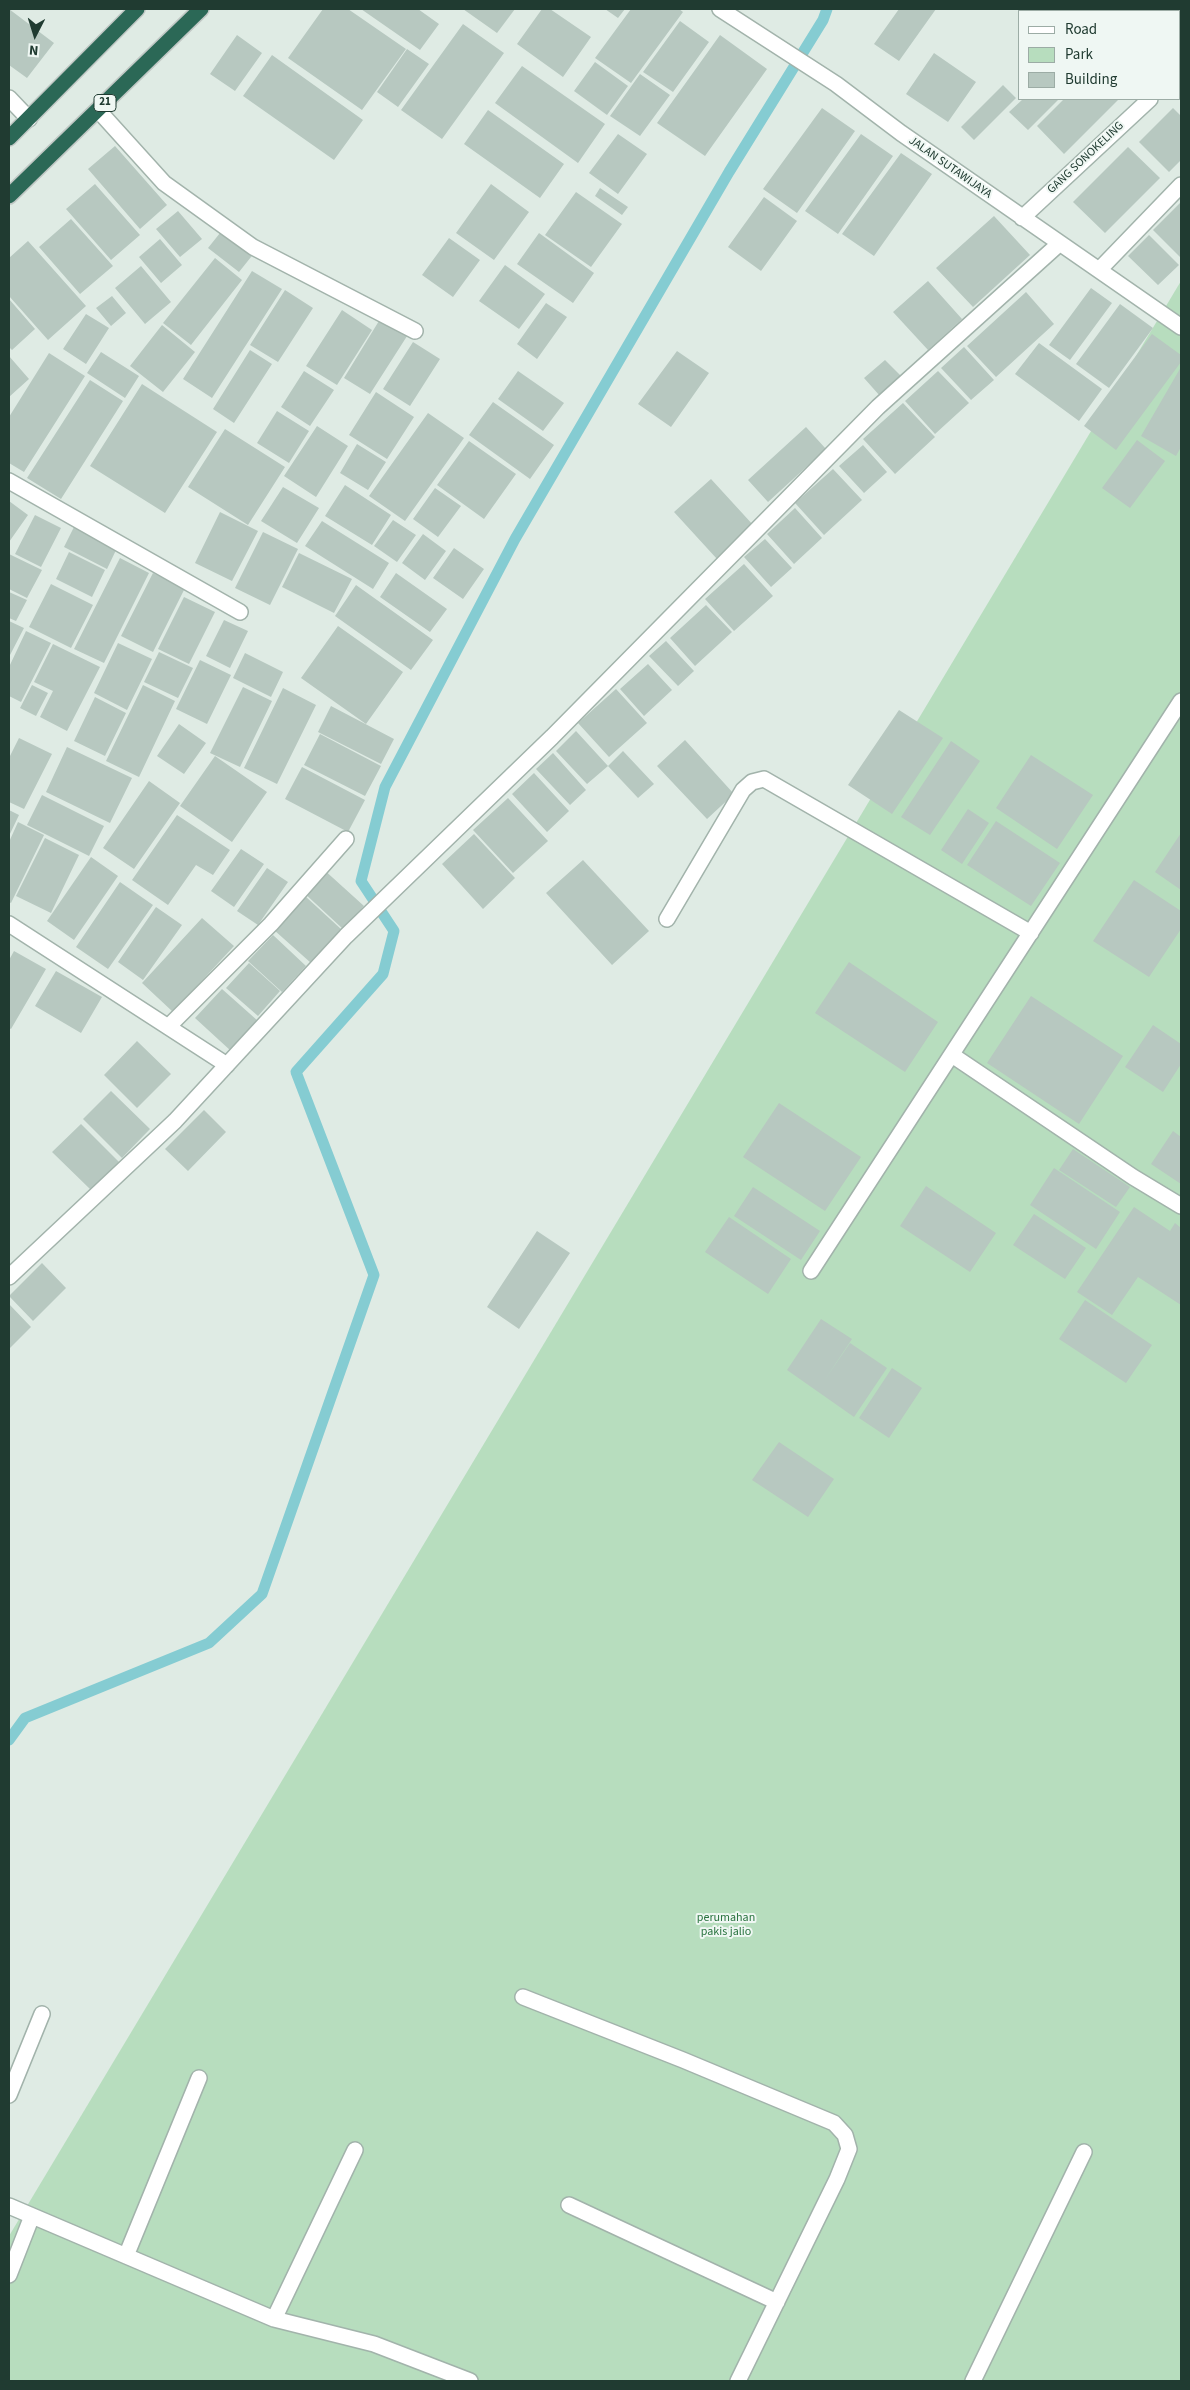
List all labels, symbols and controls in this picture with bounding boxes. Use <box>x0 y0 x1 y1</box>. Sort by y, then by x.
north arrow <box>10 10 60 60</box>
legend <box>1018 10 1180 100</box>
text: Road <box>1065 19 1097 40</box>
text: N <box>28 40 39 60</box>
text: Park <box>1065 44 1093 65</box>
text: Building <box>1065 69 1117 90</box>
road number: 21 <box>94 95 116 112</box>
street label: GANG SONOKELING <box>1045 119 1127 197</box>
street label: JALAN SUTAWIJAYA <box>906 134 994 202</box>
park label: perumahan pakis jalio <box>697 1911 755 1939</box>

